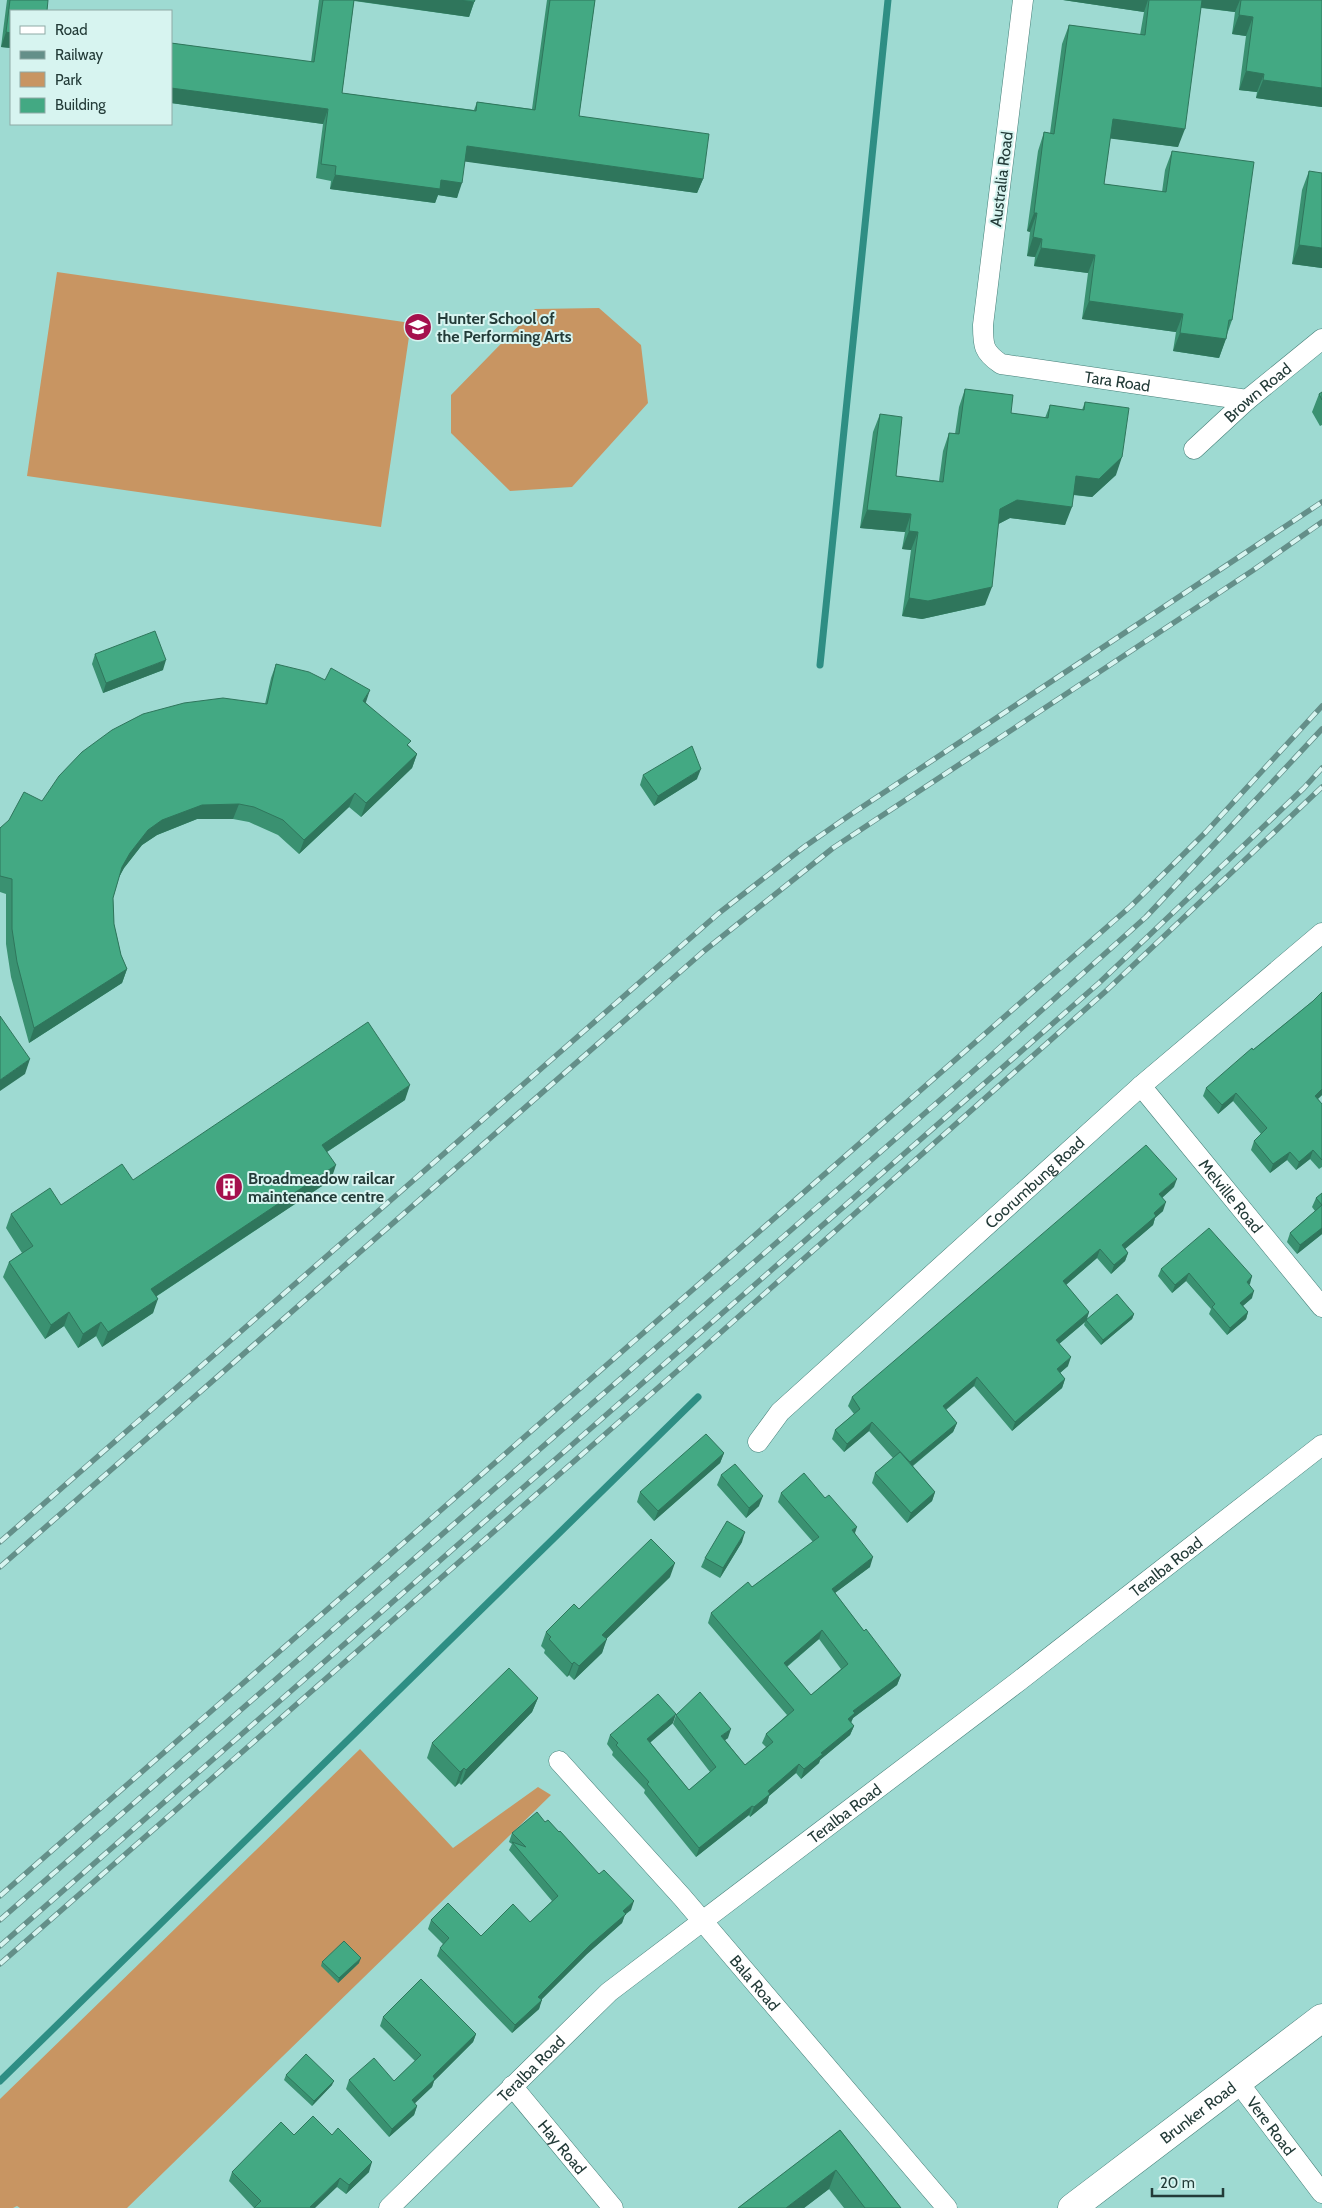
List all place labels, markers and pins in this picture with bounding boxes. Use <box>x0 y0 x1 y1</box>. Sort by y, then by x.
place label: Hunter School of the Performing Arts <box>437 309 572 346</box>
school or university icon: Hunter School of the Performing Arts <box>403 312 433 342</box>
place label: Broadmeadow railcar maintenance centre <box>248 1169 395 1206</box>
building icon: Broadmeadow railcar maintenance centre <box>214 1172 244 1202</box>

